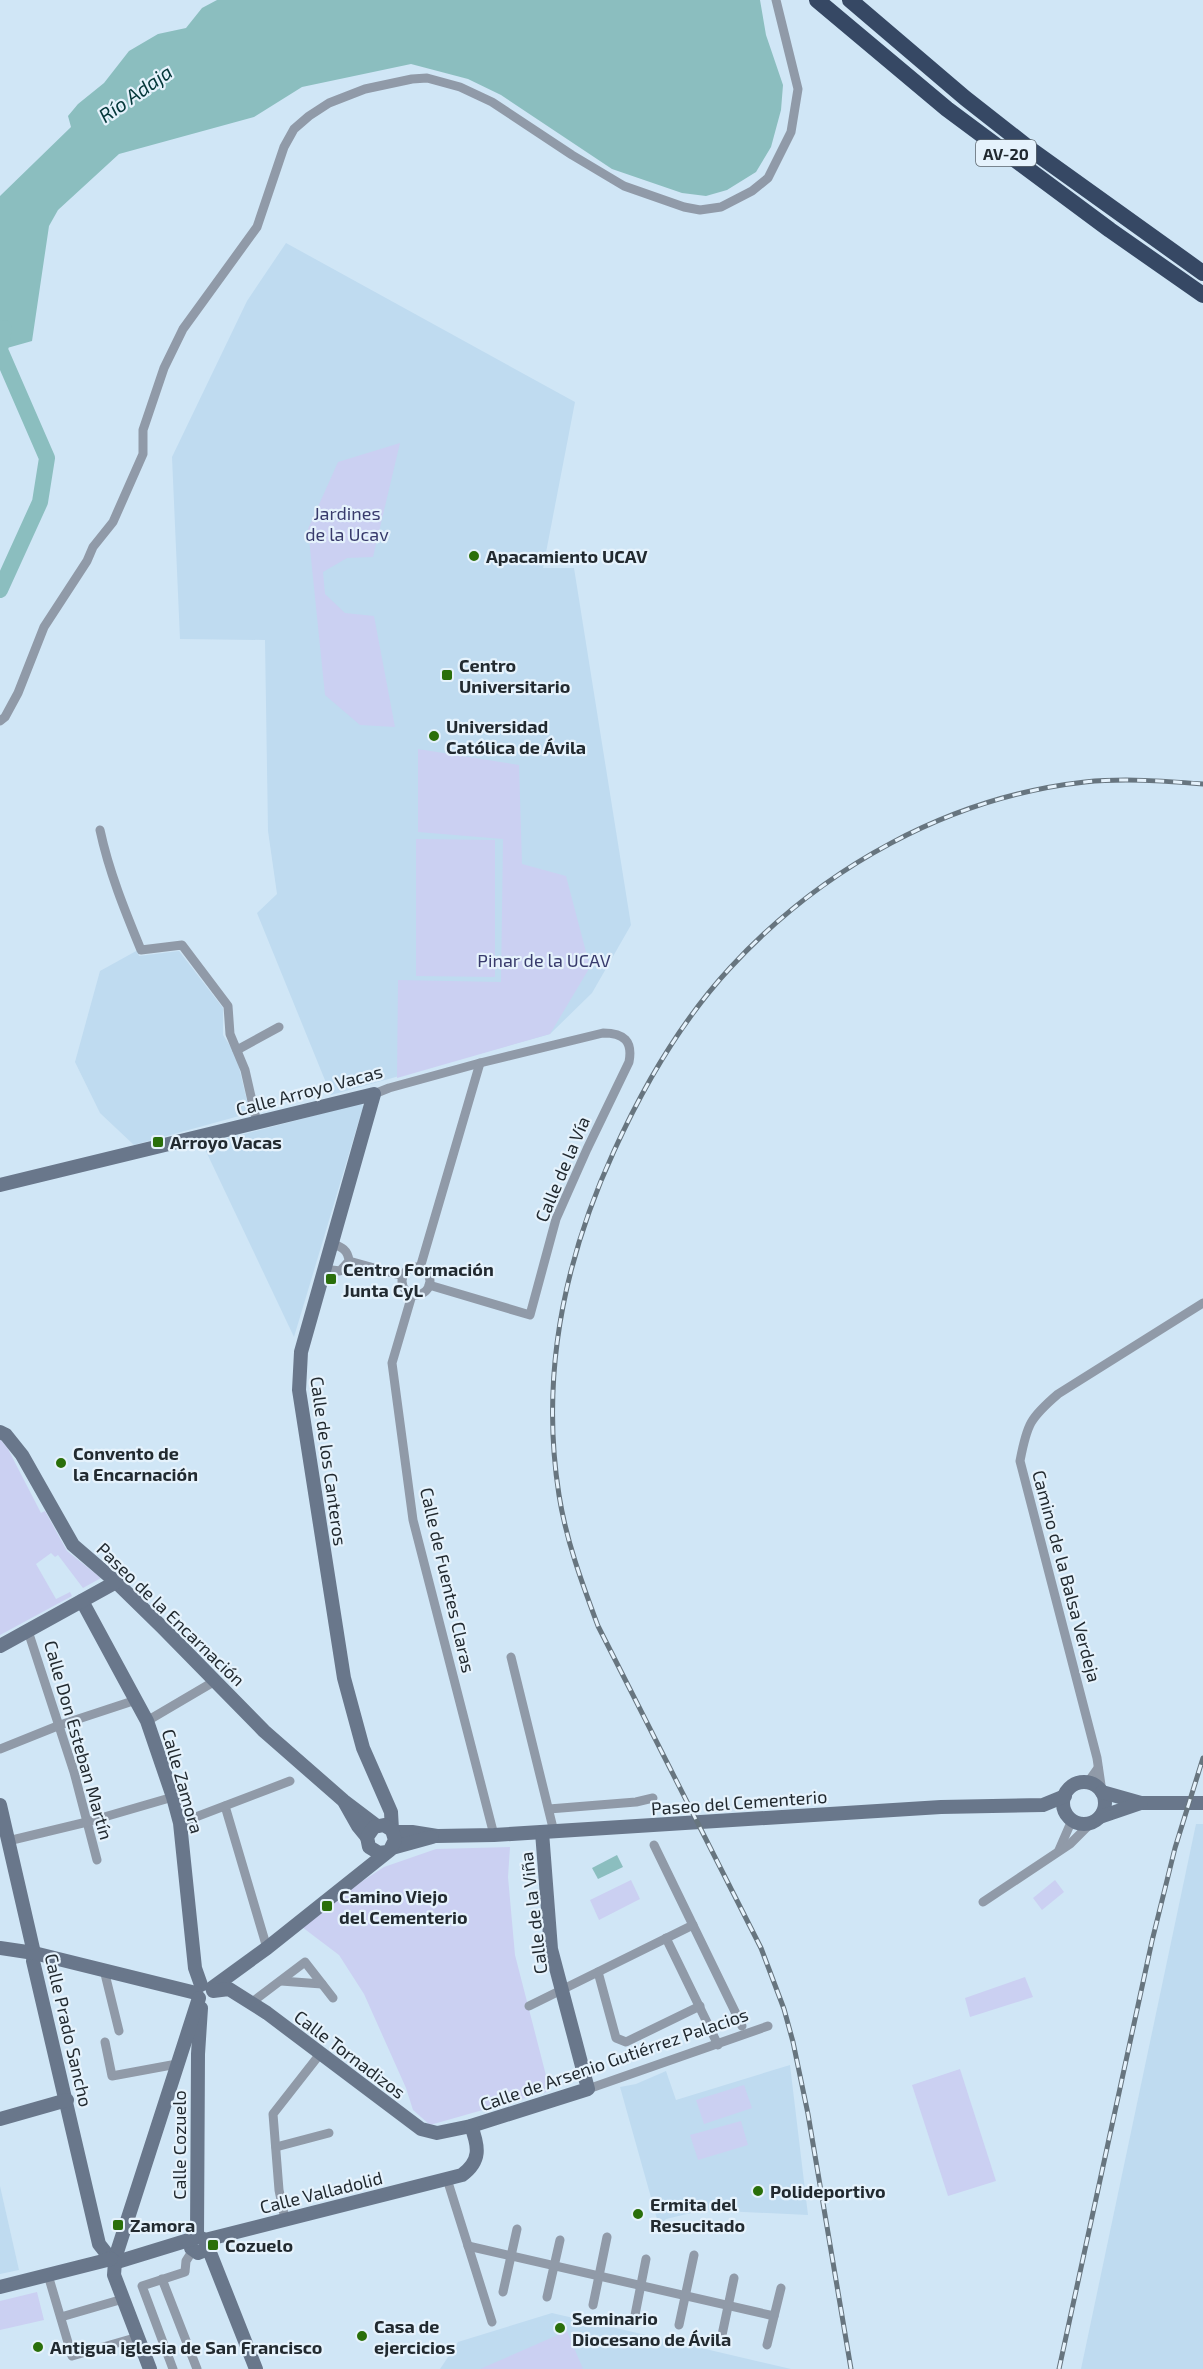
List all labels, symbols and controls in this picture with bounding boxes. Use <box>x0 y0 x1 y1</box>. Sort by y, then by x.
water label: Río Adaja <box>94 59 176 127</box>
road number: AV-20 <box>976 140 1036 166</box>
park label: Jardines de la Ucav <box>305 502 389 545</box>
place label: Apacamiento UCAV <box>486 545 648 567</box>
marker: Apacamiento UCAV <box>467 549 481 563</box>
place label: Centro Universitario <box>459 654 570 697</box>
marker: Centro Universitario <box>440 668 454 682</box>
place label: Universidad Católica de Ávila <box>446 715 586 758</box>
marker: Universidad Católica de Ávila <box>427 729 441 743</box>
park label: Pinar de la UCAV <box>477 949 611 971</box>
street label: Calle Arroyo Vacas <box>233 1060 385 1120</box>
street label: Calle de la Vía <box>530 1113 594 1225</box>
place label: Arroyo Vacas <box>170 1131 282 1153</box>
marker: Arroyo Vacas <box>151 1135 165 1149</box>
place label: Centro Formación Junta CyL <box>343 1258 494 1301</box>
marker: Centro Formación Junta CyL <box>324 1272 338 1286</box>
street label: Calle de los Canteros <box>306 1375 352 1547</box>
place label: Convento de la Encarnación <box>73 1442 198 1485</box>
marker: Convento de la Encarnación <box>54 1456 68 1470</box>
street label: Camino de la Balsa Verdeja <box>1028 1468 1106 1684</box>
street label: Calle de Fuentes Claras <box>416 1485 480 1675</box>
street label: Paseo de la Encarnación <box>92 1538 250 1690</box>
street label: Calle Don Esteban Martín <box>40 1638 118 1842</box>
street label: Calle Zamora <box>158 1726 208 1836</box>
street label: Paseo del Cementerio <box>650 1785 828 1819</box>
street label: Calle de la Viña <box>515 1851 551 1975</box>
place label: Camino Viejo del Cementerio <box>339 1885 468 1928</box>
marker: Camino Viejo del Cementerio <box>320 1899 334 1913</box>
street label: Calle Prado Sancho <box>41 1951 97 2109</box>
street label: Calle de Arsenio Gutiérrez Palacios <box>477 2003 751 2115</box>
street label: Calle Tornadizos <box>290 2005 410 2103</box>
street label: Calle Cozuelo <box>168 2090 190 2200</box>
street label: Calle Valladolid <box>257 2166 385 2218</box>
place label: Polideportivo <box>770 2180 886 2202</box>
marker: Polideportivo <box>751 2184 765 2198</box>
place label: Ermita del Resucitado <box>650 2193 745 2236</box>
marker: Ermita del Resucitado <box>631 2207 645 2221</box>
place label: Zamora <box>130 2214 195 2236</box>
marker: Zamora <box>111 2218 125 2232</box>
place label: Cozuelo <box>225 2234 293 2256</box>
marker: Cozuelo <box>206 2238 220 2252</box>
place label: Seminario Diocesano de Ávila <box>572 2307 731 2350</box>
place label: Casa de ejercicios <box>374 2315 455 2358</box>
marker: Seminario Diocesano de Ávila <box>553 2321 567 2335</box>
marker: Casa de ejercicios <box>355 2329 369 2343</box>
place label: Antigua iglesia de San Francisco <box>50 2336 323 2358</box>
marker: Antigua iglesia de San Francisco <box>31 2340 45 2354</box>

